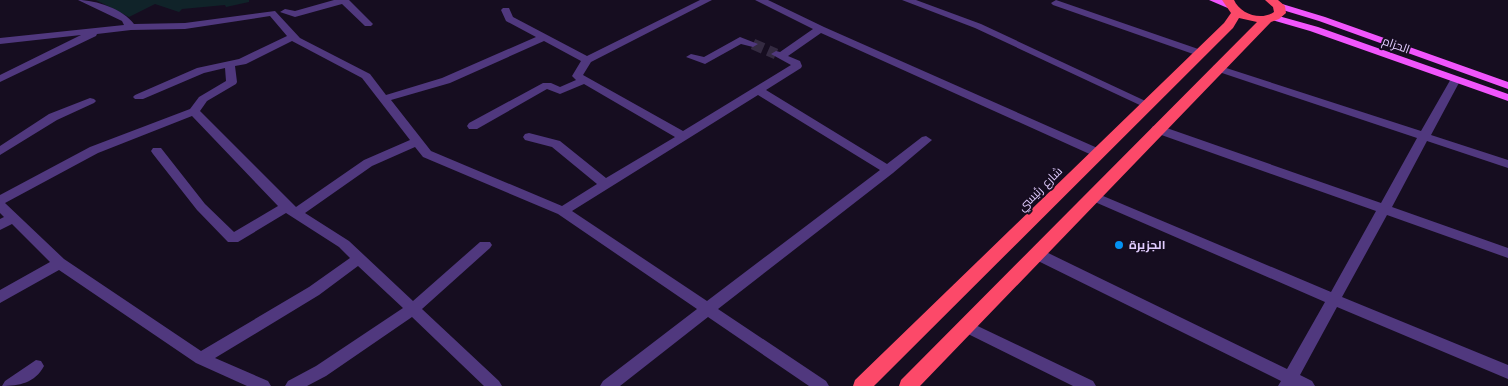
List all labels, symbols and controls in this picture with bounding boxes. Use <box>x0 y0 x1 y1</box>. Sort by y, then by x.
street label: الحزام <box>1380 34 1412 57</box>
street label: شارع رئيسي <box>1015 164 1067 216</box>
place label: الجزيرة <box>1129 238 1165 253</box>
marker: الجزيرة <box>1113 239 1125 251</box>

